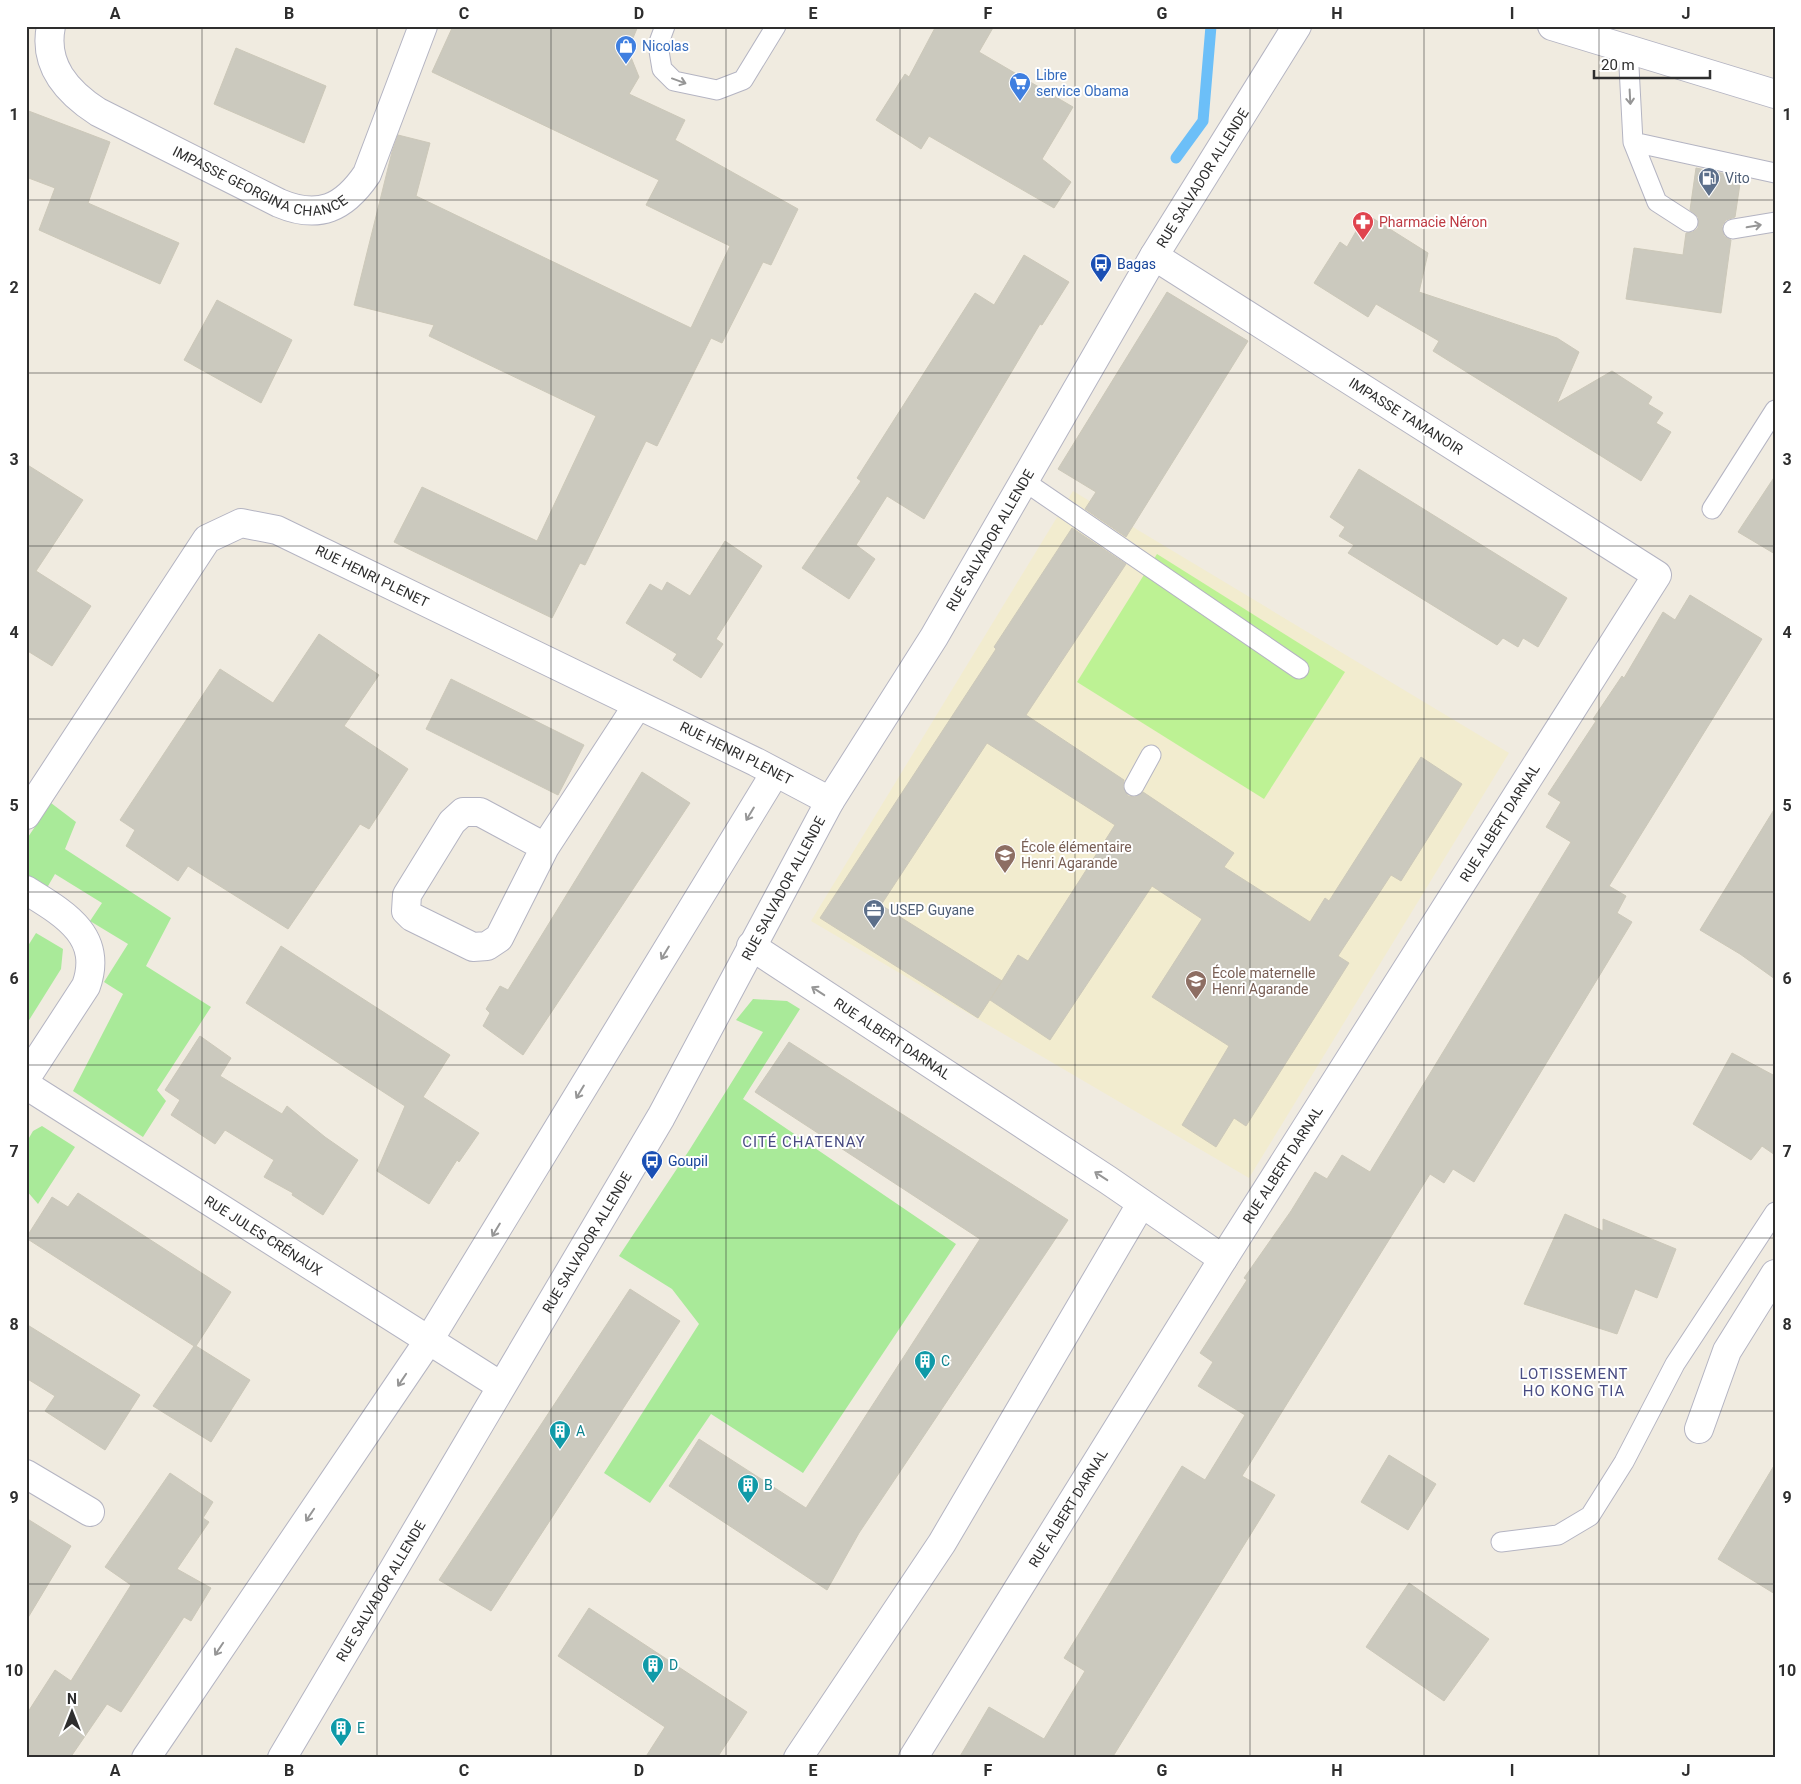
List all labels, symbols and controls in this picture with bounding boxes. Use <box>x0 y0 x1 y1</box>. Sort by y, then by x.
text: A <box>110 4 121 23</box>
text: B <box>284 4 294 23</box>
text: C <box>459 4 469 23</box>
text: D <box>634 4 644 23</box>
text: E <box>809 4 818 23</box>
text: F <box>984 4 993 23</box>
text: G <box>1157 4 1168 23</box>
text: H <box>1331 4 1343 23</box>
text: I <box>1510 4 1514 23</box>
text: J <box>1682 4 1690 23</box>
shop icon: Nicolas <box>614 34 638 65</box>
place label: Nicolas <box>642 38 689 54</box>
scale bar <box>1594 48 1710 80</box>
text: 20 m <box>1601 56 1635 74</box>
place label: Libre service Obama <box>1036 67 1129 99</box>
supermarket icon: Libre service Obama <box>1008 71 1032 102</box>
one-way arrow <box>671 77 686 86</box>
one-way arrow <box>1626 89 1635 105</box>
text: 1 <box>9 105 19 124</box>
street label: RUE SALVADOR ALLENDE <box>1153 105 1252 251</box>
text: 1 <box>1782 105 1792 124</box>
street label: IMPASSE GEORGINA CHANCE <box>170 143 350 219</box>
fuel station icon: Vito <box>1697 166 1721 197</box>
place label: Vito <box>1725 170 1750 186</box>
pharmacy icon: Pharmacie Néron <box>1351 210 1375 241</box>
place label: Pharmacie Néron <box>1379 214 1487 230</box>
one-way arrow <box>1746 220 1762 230</box>
bus stop icon: Bagas <box>1089 252 1113 283</box>
place label: Bagas <box>1117 256 1156 272</box>
text: 2 <box>9 278 19 297</box>
text: 2 <box>1782 278 1792 297</box>
street label: IMPASSE TAMANOIR <box>1346 374 1466 458</box>
text: 3 <box>9 450 19 469</box>
text: 3 <box>1782 450 1792 469</box>
street label: RUE SALVADOR ALLENDE <box>943 467 1037 614</box>
street label: RUE HENRI PLENET <box>313 542 432 611</box>
text: 4 <box>9 623 19 642</box>
text: 4 <box>1782 623 1792 642</box>
street label: RUE HENRI PLENET <box>677 718 796 788</box>
street label: RUE ALBERT DARNAL <box>1457 761 1543 884</box>
text: 5 <box>9 796 19 815</box>
text: 5 <box>1782 796 1792 815</box>
one-way arrow <box>744 807 754 821</box>
street label: RUE SALVADOR ALLENDE <box>738 814 828 963</box>
place label: École élémentaire Henri Agarande <box>1021 838 1132 871</box>
school or university icon: École élémentaire Henri Agarande <box>993 843 1017 874</box>
office icon: USEP Guyane <box>862 898 886 929</box>
place label: USEP Guyane <box>890 902 974 918</box>
one-way arrow <box>660 945 670 959</box>
place label: École maternelle Henri Agarande <box>1212 964 1315 997</box>
text: 6 <box>9 969 19 988</box>
school or university icon: École maternelle Henri Agarande <box>1184 969 1208 1000</box>
text: 6 <box>1782 969 1792 988</box>
one-way arrow <box>811 986 825 996</box>
street label: RUE ALBERT DARNAL <box>831 995 954 1083</box>
one-way arrow <box>575 1084 585 1098</box>
street label: RUE ALBERT DARNAL <box>1240 1103 1326 1226</box>
district label: CITÉ CHATENAY <box>742 1133 866 1151</box>
text: 7 <box>9 1142 19 1161</box>
text: 7 <box>1782 1142 1792 1161</box>
bus stop icon: Goupil <box>640 1149 664 1180</box>
place label: Goupil <box>668 1153 708 1169</box>
street label: RUE SALVADOR ALLENDE <box>539 1169 635 1316</box>
one-way arrow <box>1094 1171 1108 1181</box>
street label: RUE JULES CRÉNAUX <box>202 1192 325 1279</box>
one-way arrow <box>490 1223 500 1237</box>
text: 8 <box>9 1315 19 1334</box>
text: 8 <box>1782 1315 1792 1334</box>
building icon: C <box>913 1349 937 1380</box>
place label: C <box>941 1353 950 1369</box>
district label: LOTISSEMENT HO KONG TIA <box>1519 1365 1629 1400</box>
one-way arrow <box>396 1373 407 1387</box>
building icon: A <box>548 1419 572 1450</box>
place label: A <box>576 1423 585 1439</box>
street label: RUE ALBERT DARNAL <box>1025 1446 1111 1570</box>
building icon: B <box>736 1473 760 1504</box>
place label: B <box>764 1477 773 1493</box>
text: 9 <box>9 1488 19 1507</box>
text: 9 <box>1782 1488 1792 1507</box>
one-way arrow <box>305 1507 315 1521</box>
street label: RUE SALVADOR ALLENDE <box>333 1518 429 1664</box>
one-way arrow <box>214 1642 224 1656</box>
building icon: D <box>641 1653 665 1684</box>
place label: D <box>669 1657 678 1673</box>
text: 10 <box>5 1661 23 1680</box>
text: 10 <box>1778 1661 1796 1680</box>
north arrow <box>48 1686 98 1736</box>
text: N <box>67 1691 77 1707</box>
building icon: E <box>329 1716 353 1747</box>
place label: E <box>357 1720 365 1736</box>
text: A <box>110 1761 121 1780</box>
text: B <box>284 1761 294 1780</box>
text: C <box>459 1761 469 1780</box>
text: D <box>634 1761 644 1780</box>
text: E <box>809 1761 818 1780</box>
text: F <box>984 1761 993 1780</box>
text: G <box>1157 1761 1168 1780</box>
text: H <box>1331 1761 1343 1780</box>
text: I <box>1510 1761 1514 1780</box>
text: J <box>1682 1761 1690 1780</box>

